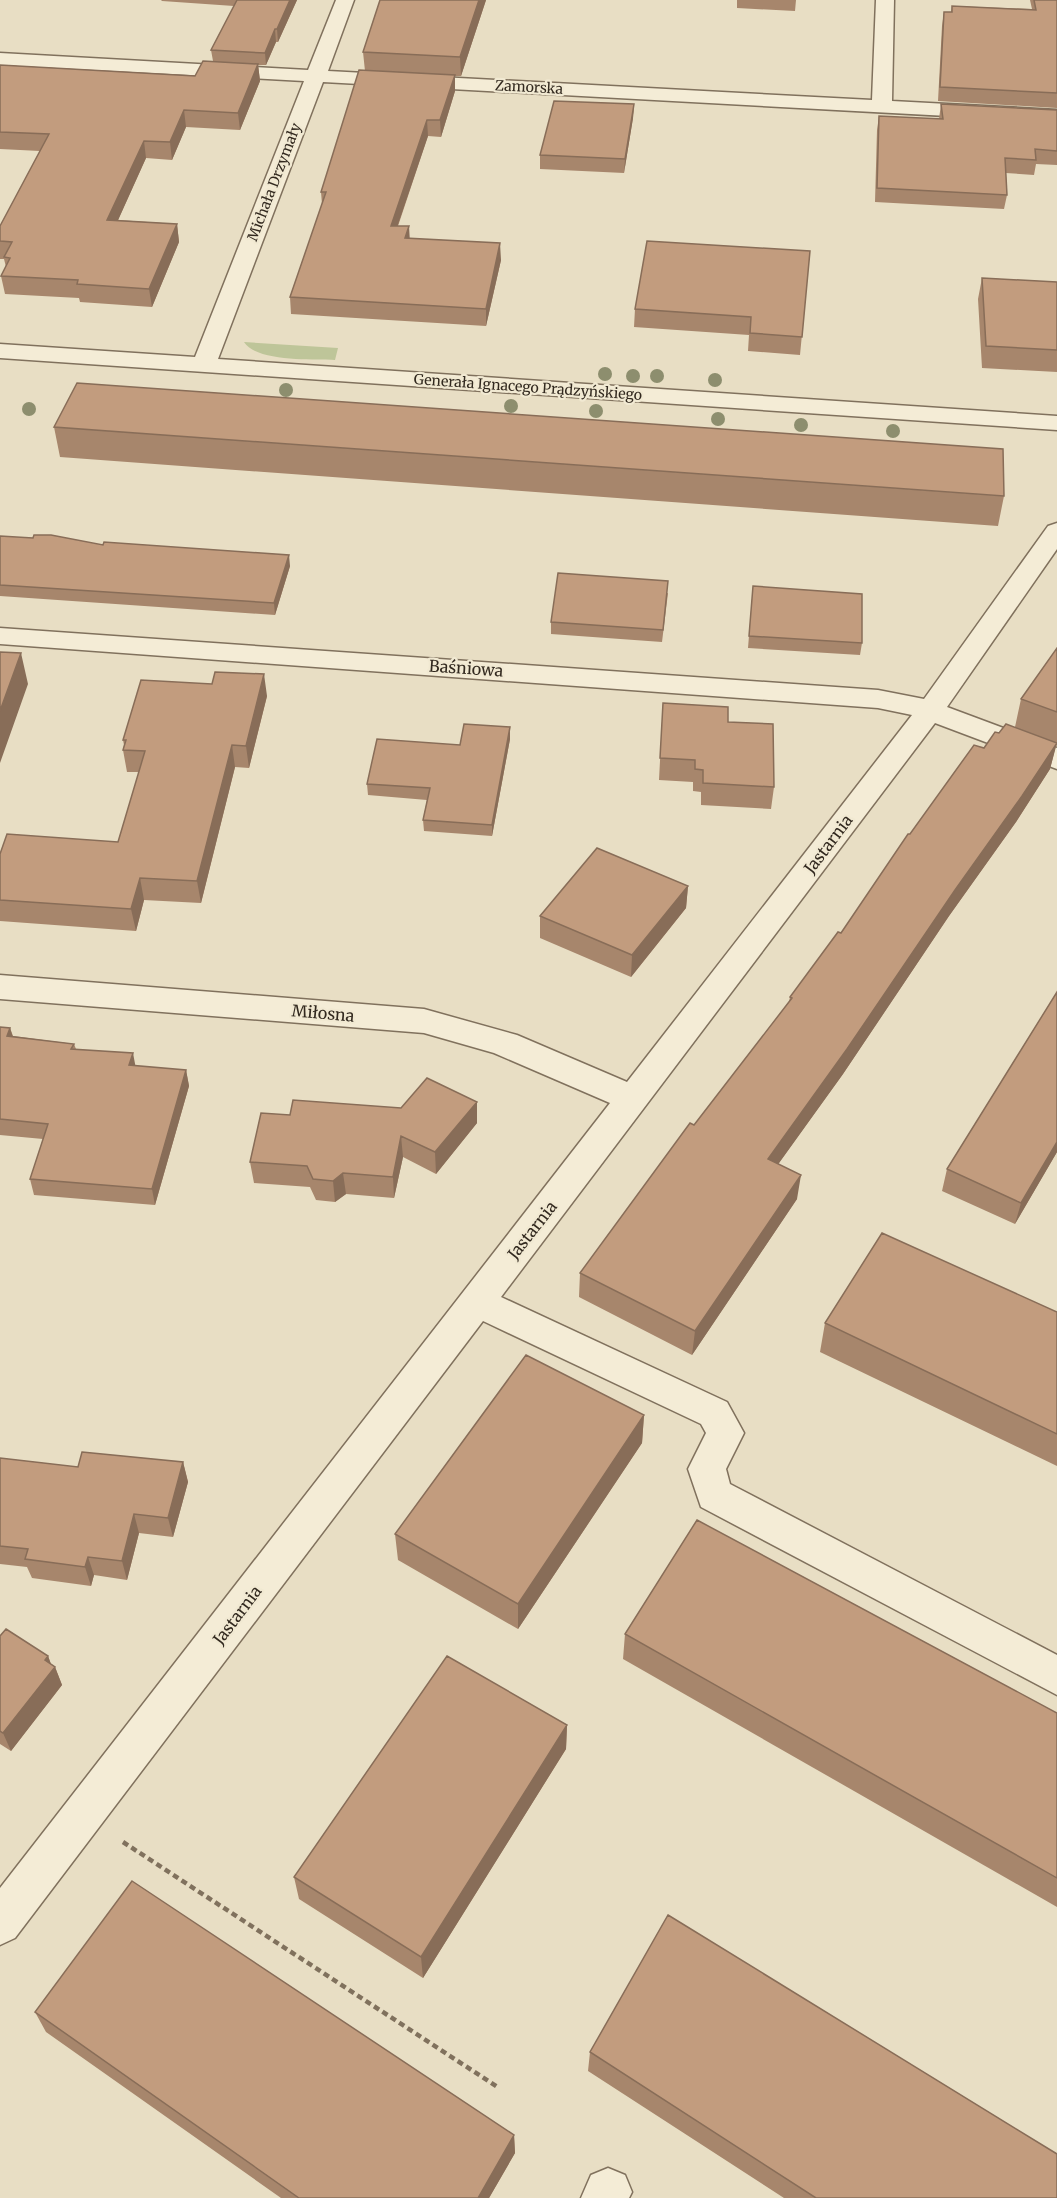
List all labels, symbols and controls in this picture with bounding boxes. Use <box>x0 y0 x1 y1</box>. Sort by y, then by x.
street label: Zamorska <box>495 76 564 98</box>
street label: Michała Drzymały <box>243 120 305 244</box>
street label: Generała Ignacego Prądzyńskiego <box>413 370 643 404</box>
street label: Baśniowa <box>428 655 504 681</box>
street label: Jastarnia <box>799 810 857 878</box>
street label: Miłosna <box>291 1000 356 1026</box>
street label: Jastarnia <box>502 1197 561 1264</box>
street label: Jastarnia <box>208 1581 266 1649</box>

